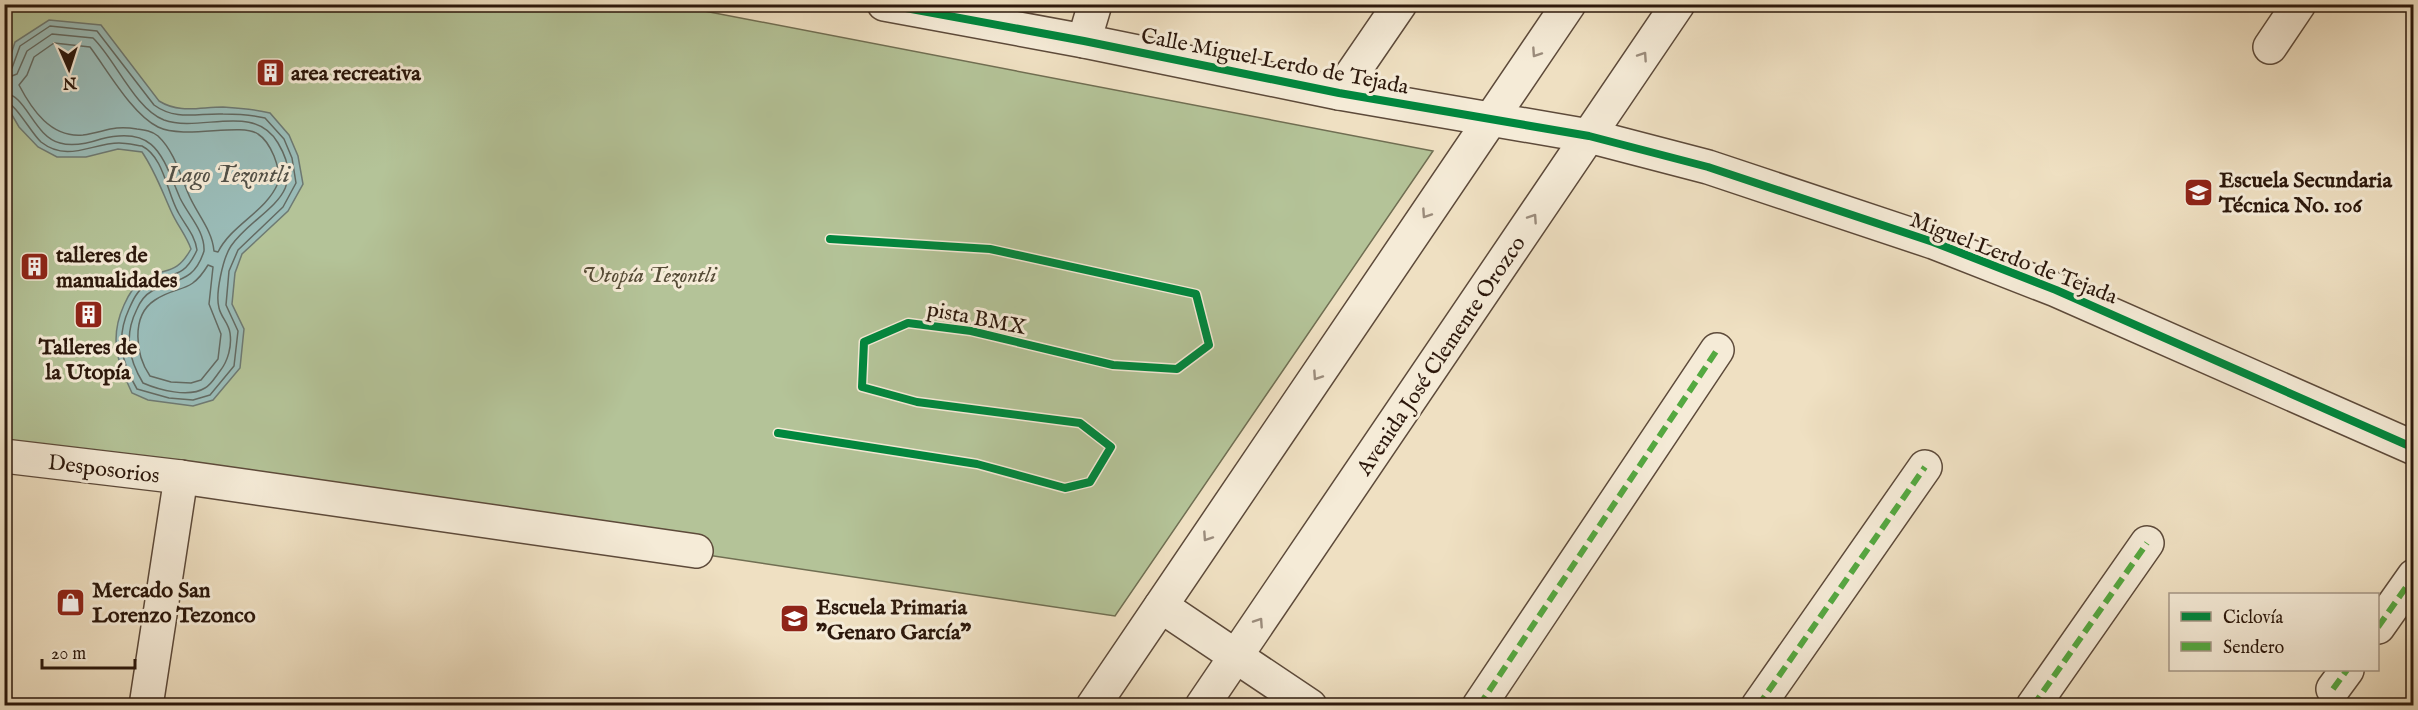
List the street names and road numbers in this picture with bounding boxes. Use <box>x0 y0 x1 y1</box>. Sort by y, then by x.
street label: Calle Miguel Lerdo de Tejada <box>1138 22 1411 102</box>
street label: Miguel Lerdo de Tejada <box>1906 206 2121 312</box>
street label: Avenida José Clemente Orozco <box>1350 231 1532 482</box>
street label: pista BMX <box>925 296 1029 342</box>
street label: Desposorios <box>46 449 161 491</box>

